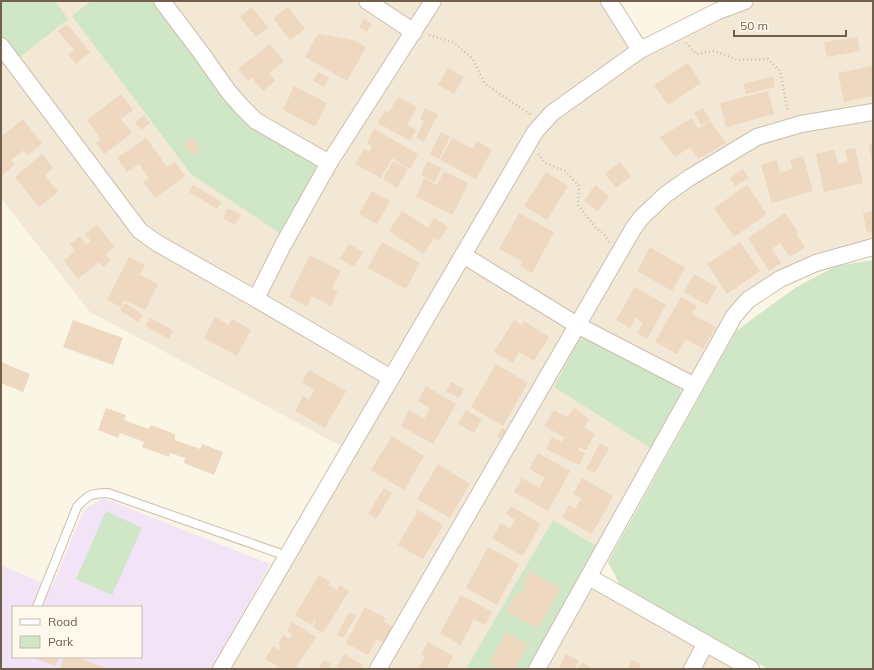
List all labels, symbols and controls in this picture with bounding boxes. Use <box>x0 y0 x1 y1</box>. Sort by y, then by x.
scale bar <box>734 12 846 38</box>
text: 50 m <box>740 18 768 33</box>
legend <box>12 606 142 658</box>
text: Road <box>48 614 77 629</box>
text: Park <box>48 634 74 649</box>

